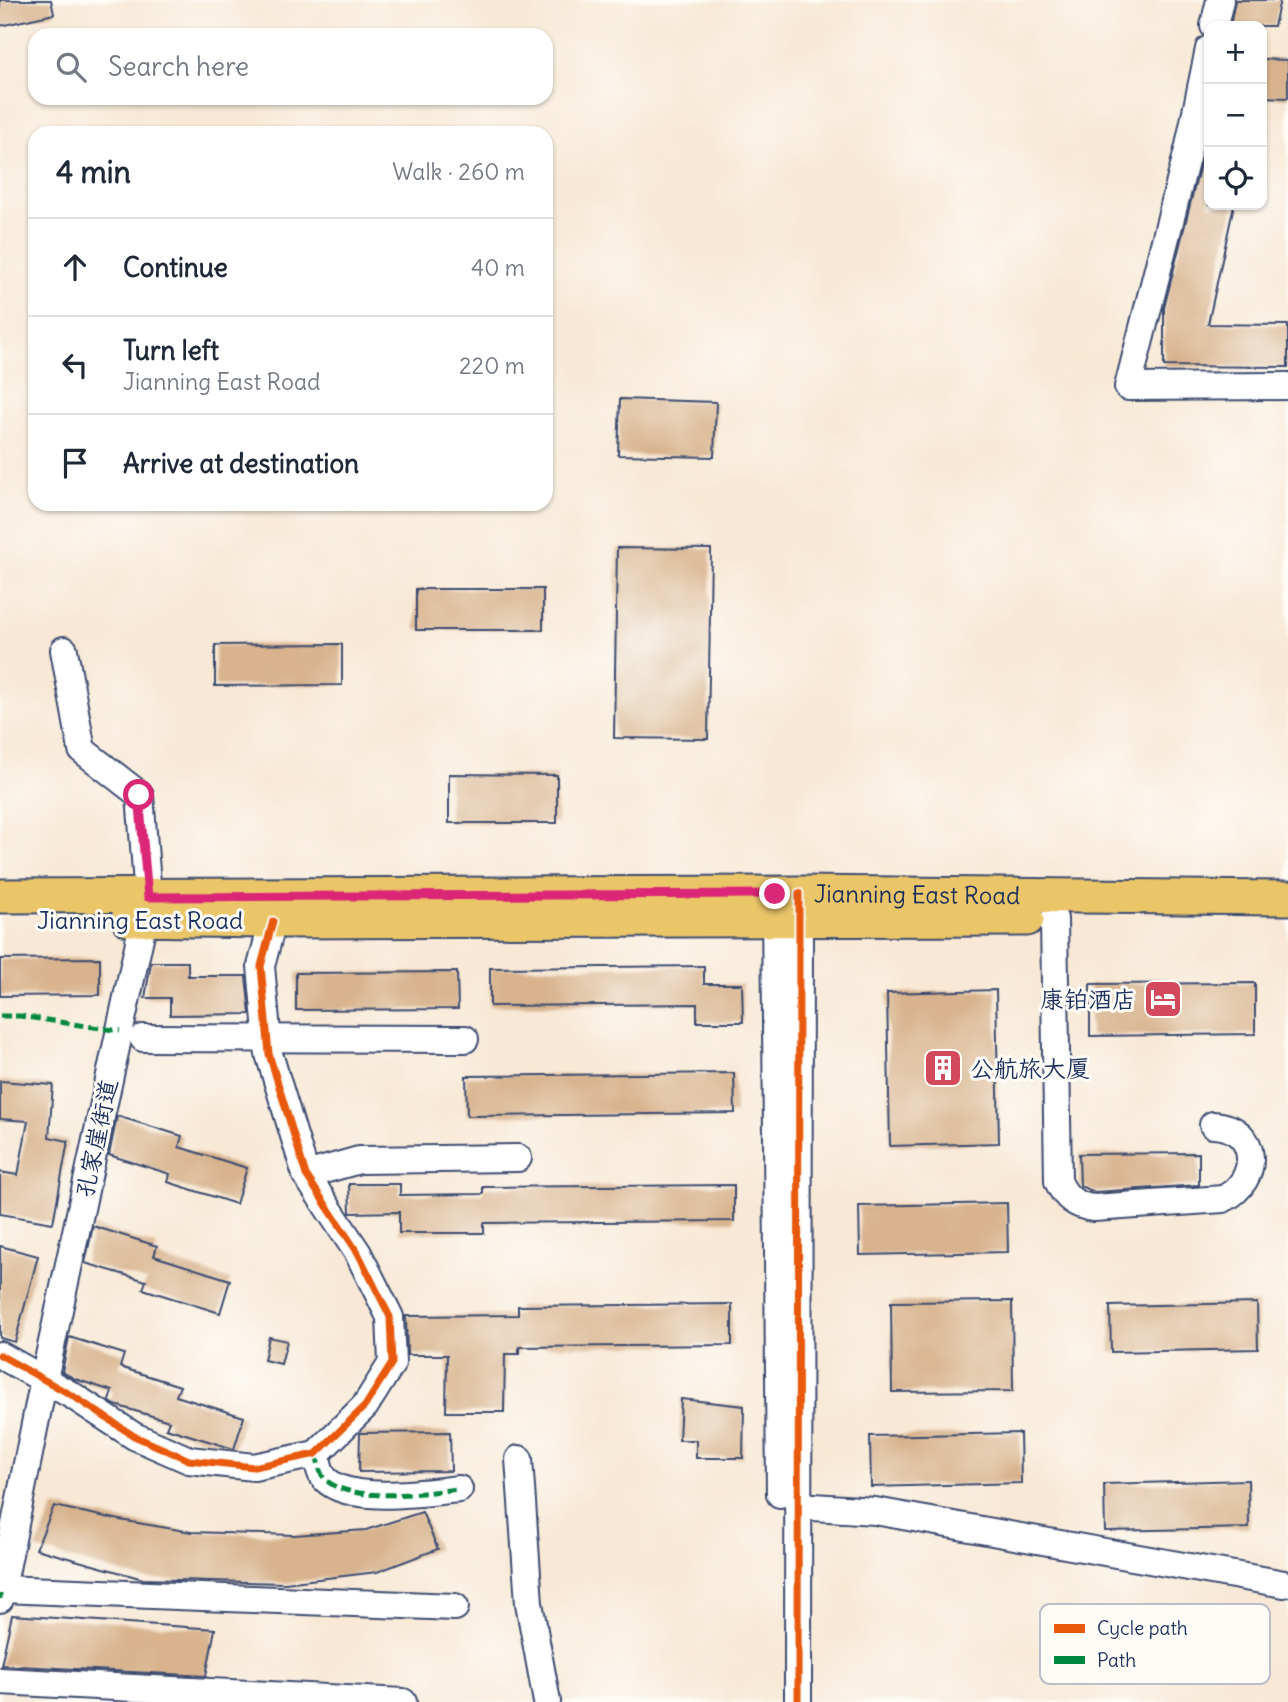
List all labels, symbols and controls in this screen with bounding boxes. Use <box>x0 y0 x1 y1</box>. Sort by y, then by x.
map controls <box>1204 21 1267 210</box>
button: + <box>1204 21 1267 84</box>
search box <box>28 28 553 105</box>
icon: search <box>52 48 90 86</box>
text: Search here <box>108 50 249 83</box>
button: − <box>1204 84 1267 147</box>
button: locate <box>1204 147 1267 210</box>
text: 4 min <box>56 153 131 191</box>
text: Walk · 260 m <box>392 157 525 186</box>
icon: ahead <box>56 248 94 286</box>
text: Continue <box>123 251 228 284</box>
text: 40 m <box>471 253 525 282</box>
text: Turn left <box>123 334 219 367</box>
icon: left <box>56 346 94 384</box>
text: 220 m <box>459 351 525 380</box>
text: Jianning East Road <box>123 367 321 396</box>
icon: arrive <box>56 444 94 482</box>
text: Arrive at destination <box>123 447 359 480</box>
route start <box>123 779 154 810</box>
route end <box>759 878 790 909</box>
street label: Jianning East Road <box>814 878 1020 910</box>
street label: Jianning East Road <box>37 905 243 935</box>
hotel icon: 康铂酒店 <box>1142 978 1184 1020</box>
place label: 康铂酒店 <box>1040 984 1136 1014</box>
building icon: 公航旅大厦 <box>922 1047 964 1089</box>
place label: 公航旅大厦 <box>970 1053 1090 1083</box>
street label: 孔家崖街道 <box>69 1076 123 1200</box>
legend <box>1040 1604 1270 1684</box>
text: Cycle path <box>1097 1616 1188 1640</box>
text: Path <box>1097 1648 1136 1672</box>

